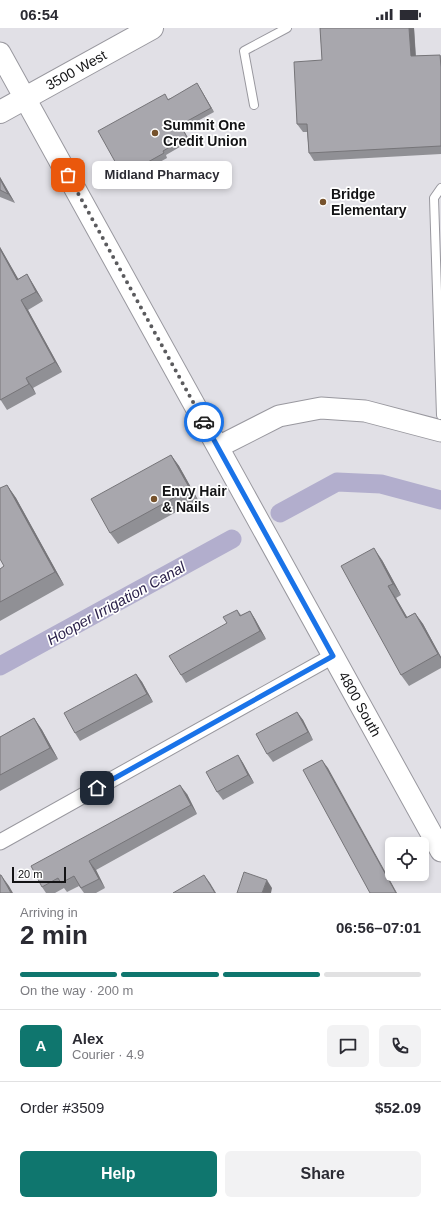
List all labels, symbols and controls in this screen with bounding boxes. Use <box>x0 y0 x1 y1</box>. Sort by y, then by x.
text: 06:54 <box>20 6 58 23</box>
street label: 3500 West <box>43 47 109 93</box>
place label: Summit One Credit Union <box>163 117 247 149</box>
marker: Summit One Credit Union <box>150 128 160 138</box>
pin <box>51 158 85 192</box>
callout: Midland Pharmacy <box>92 161 232 189</box>
icon: bag <box>57 164 79 186</box>
text: Midland Pharmacy <box>105 167 219 182</box>
place label: Bridge Elementary <box>331 186 407 218</box>
marker: Bridge Elementary <box>318 197 328 207</box>
courier <box>184 402 224 442</box>
icon: car <box>193 411 215 433</box>
place label: Envy Hair & Nails <box>162 483 227 515</box>
marker: Envy Hair & Nails <box>149 494 159 504</box>
water label: Hooper Irrigation Canal <box>44 558 189 648</box>
street label: 4800 South <box>336 669 384 739</box>
pin <box>80 771 114 805</box>
icon: home <box>86 777 108 799</box>
map controls <box>385 837 429 881</box>
button: locate <box>385 837 429 881</box>
scale bar <box>12 865 66 884</box>
text: 20 m <box>18 868 42 880</box>
text: Arriving in <box>20 905 78 920</box>
text: 06:56–07:01 <box>336 919 421 936</box>
text: 2 min <box>20 920 88 950</box>
text: On the way · 200 m <box>20 983 133 998</box>
button: chat <box>327 1025 369 1067</box>
button: phone <box>379 1025 421 1067</box>
text: Alex <box>72 1030 104 1047</box>
text: A <box>36 1037 46 1054</box>
text: Courier · 4.9 <box>72 1047 144 1062</box>
text: Order #3509 <box>20 1099 104 1116</box>
text: $52.09 <box>375 1099 421 1116</box>
button: Help <box>20 1151 217 1197</box>
button: Share <box>225 1151 421 1197</box>

